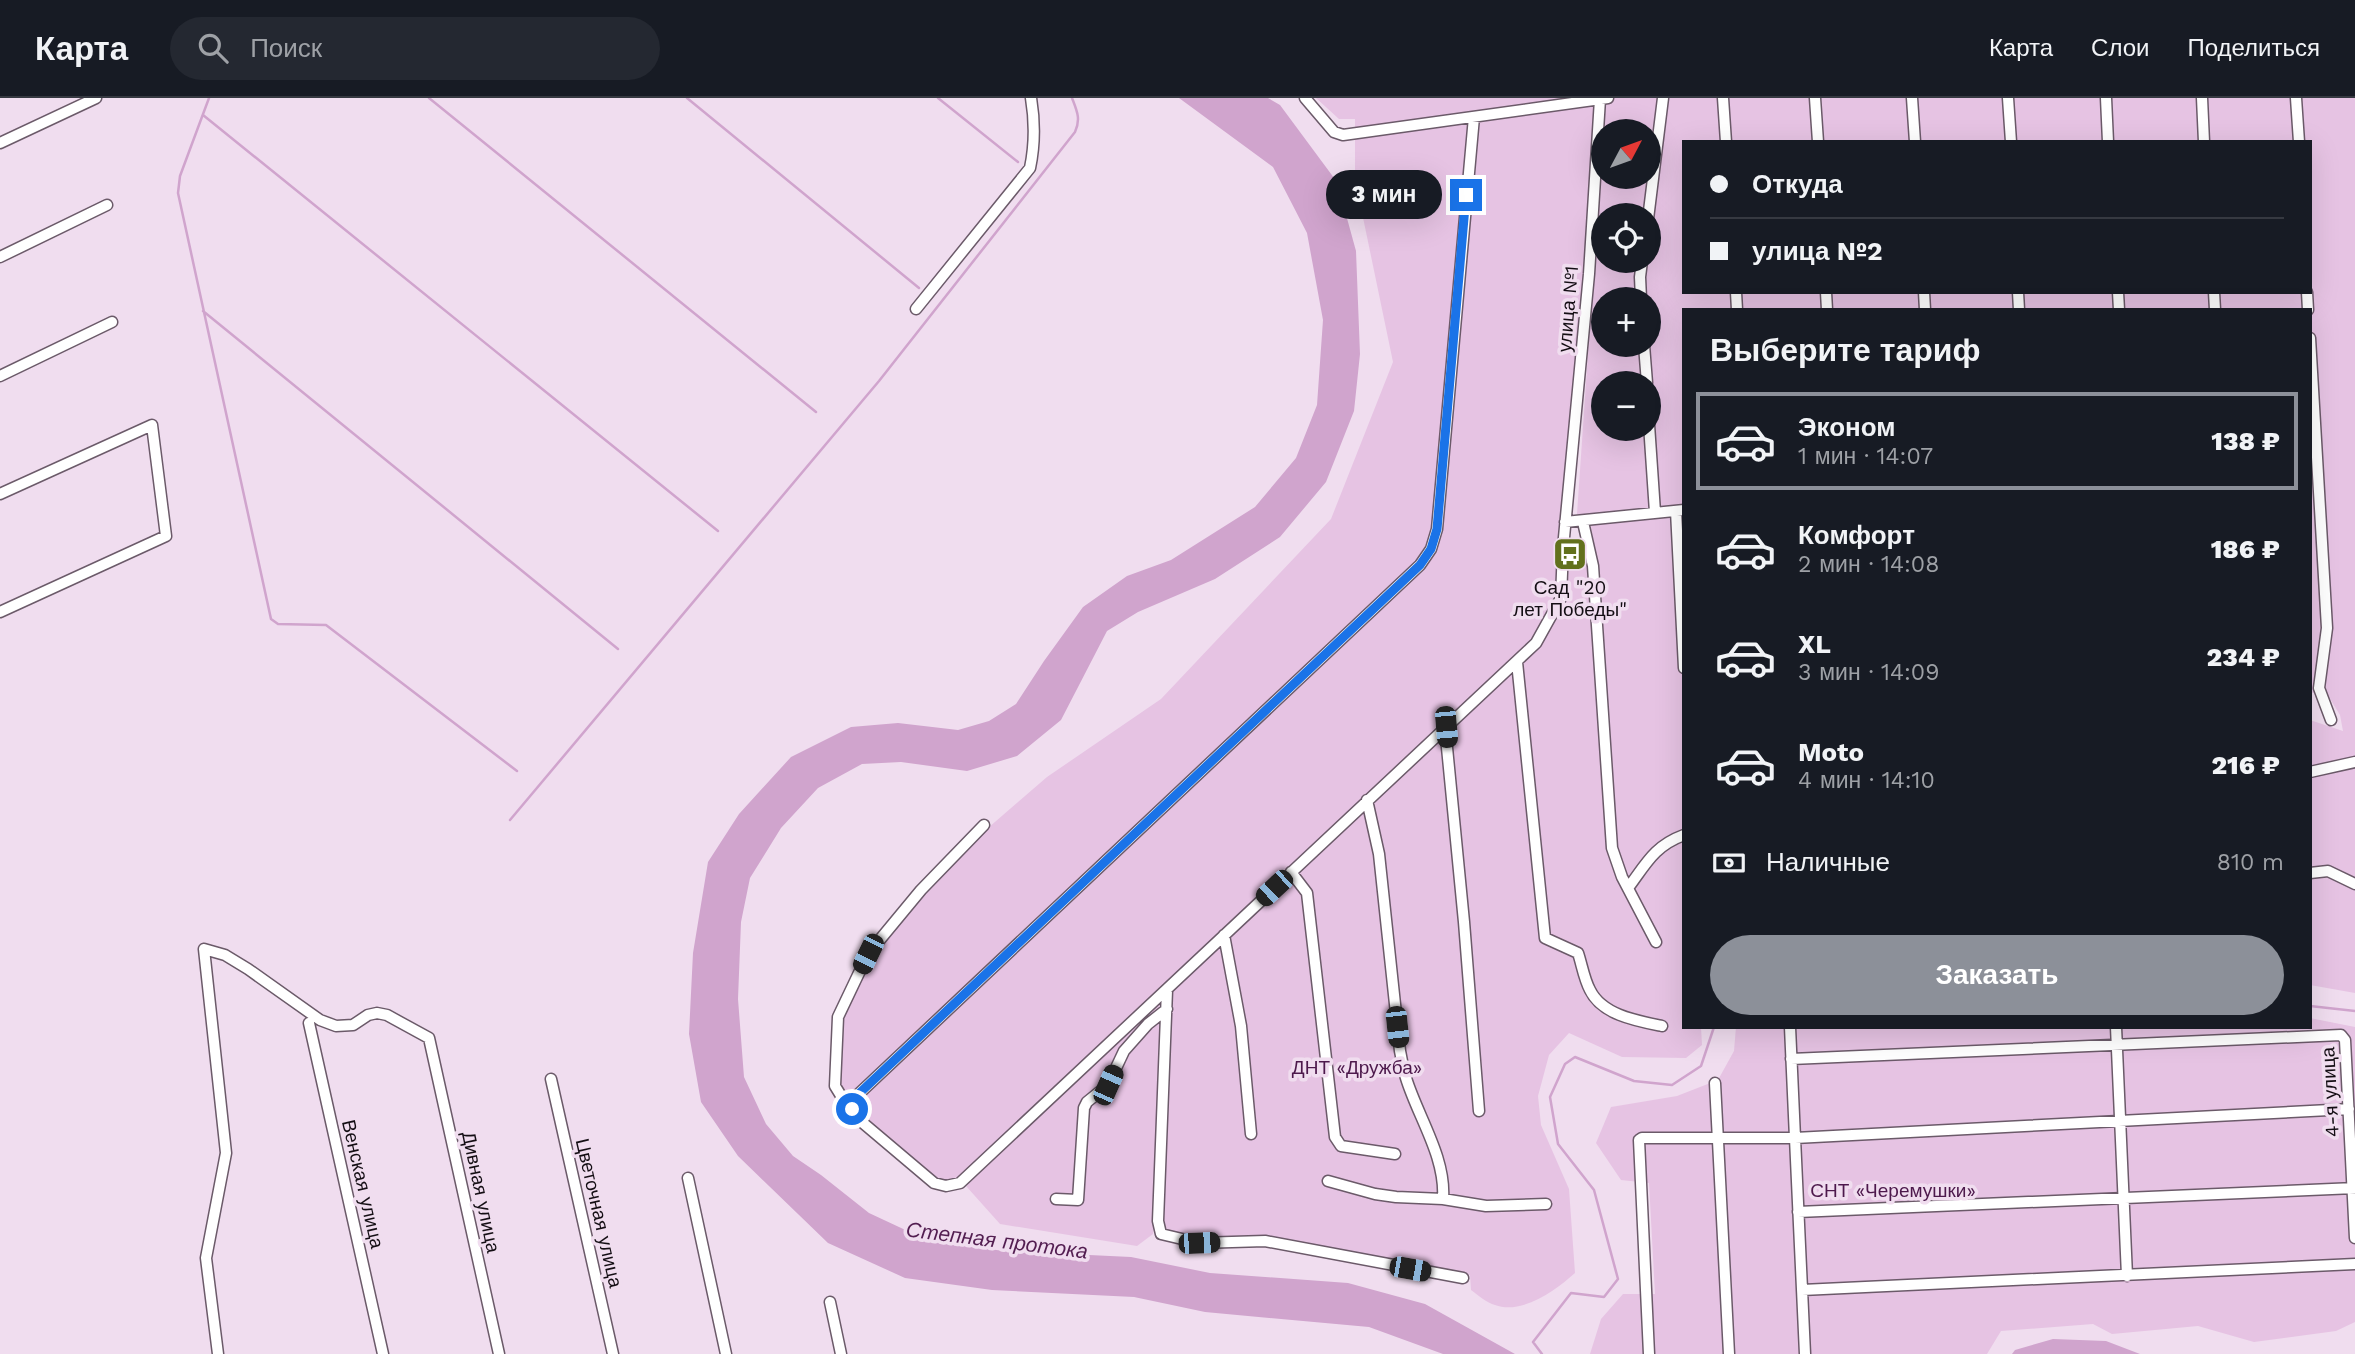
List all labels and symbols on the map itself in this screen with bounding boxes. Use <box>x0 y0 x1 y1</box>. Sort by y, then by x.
north arrow <box>1591 119 1661 189</box>
callout: 3 мин <box>1326 170 1442 220</box>
route end <box>1450 179 1482 211</box>
street label: улица №1 <box>1553 265 1583 353</box>
bus stop icon: Сад "20 лет Победы" <box>1551 535 1589 573</box>
place label: Сад "20 лет Победы" <box>1513 576 1627 621</box>
car <box>1434 705 1459 749</box>
car <box>1252 866 1297 910</box>
car <box>850 931 887 977</box>
car <box>1385 1005 1410 1049</box>
street label: 4-я улица <box>2316 1046 2344 1138</box>
park label: ДНТ «Дружба» <box>1292 1056 1422 1079</box>
car <box>1090 1062 1127 1108</box>
route start <box>836 1093 868 1125</box>
street label: Венская улица <box>337 1117 389 1251</box>
street label: Дивная улица <box>457 1129 505 1255</box>
street label: Цветочная улица <box>571 1136 627 1290</box>
park label: СНТ «Черемушки» <box>1810 1179 1976 1202</box>
water label: Степная протока <box>905 1216 1089 1264</box>
car <box>1178 1232 1221 1254</box>
car <box>1388 1255 1433 1283</box>

